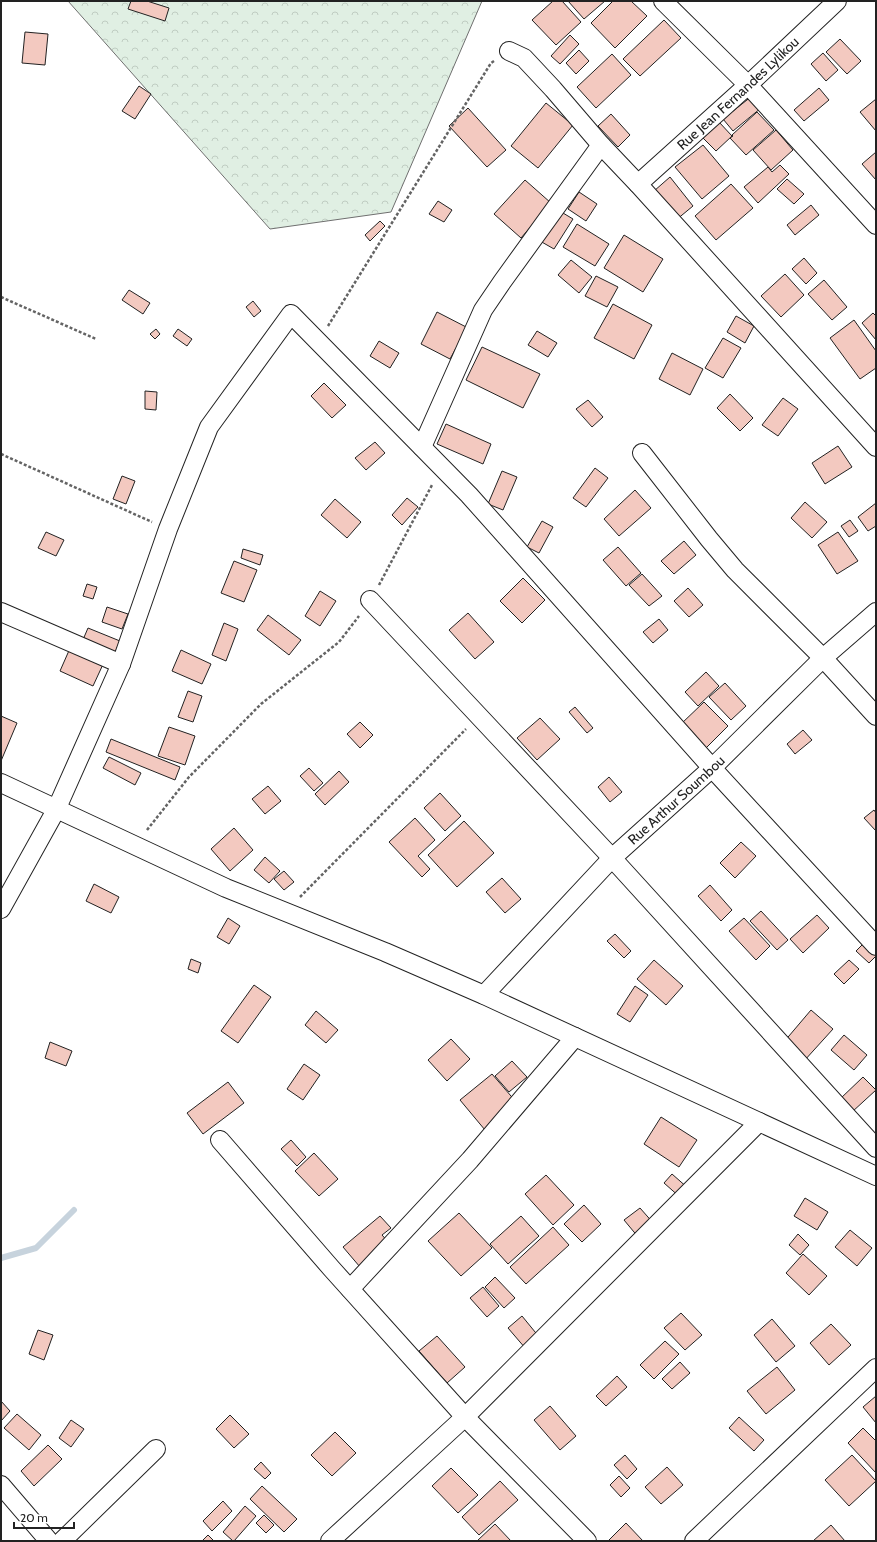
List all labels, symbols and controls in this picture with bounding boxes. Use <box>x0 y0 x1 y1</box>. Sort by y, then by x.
street label: Rue Jean Fernandes Lylikou <box>673 33 803 154</box>
street label: Rue Arthur Soumbou <box>624 752 728 848</box>
scale bar <box>14 1504 74 1530</box>
text: 20 m <box>20 1510 48 1525</box>

